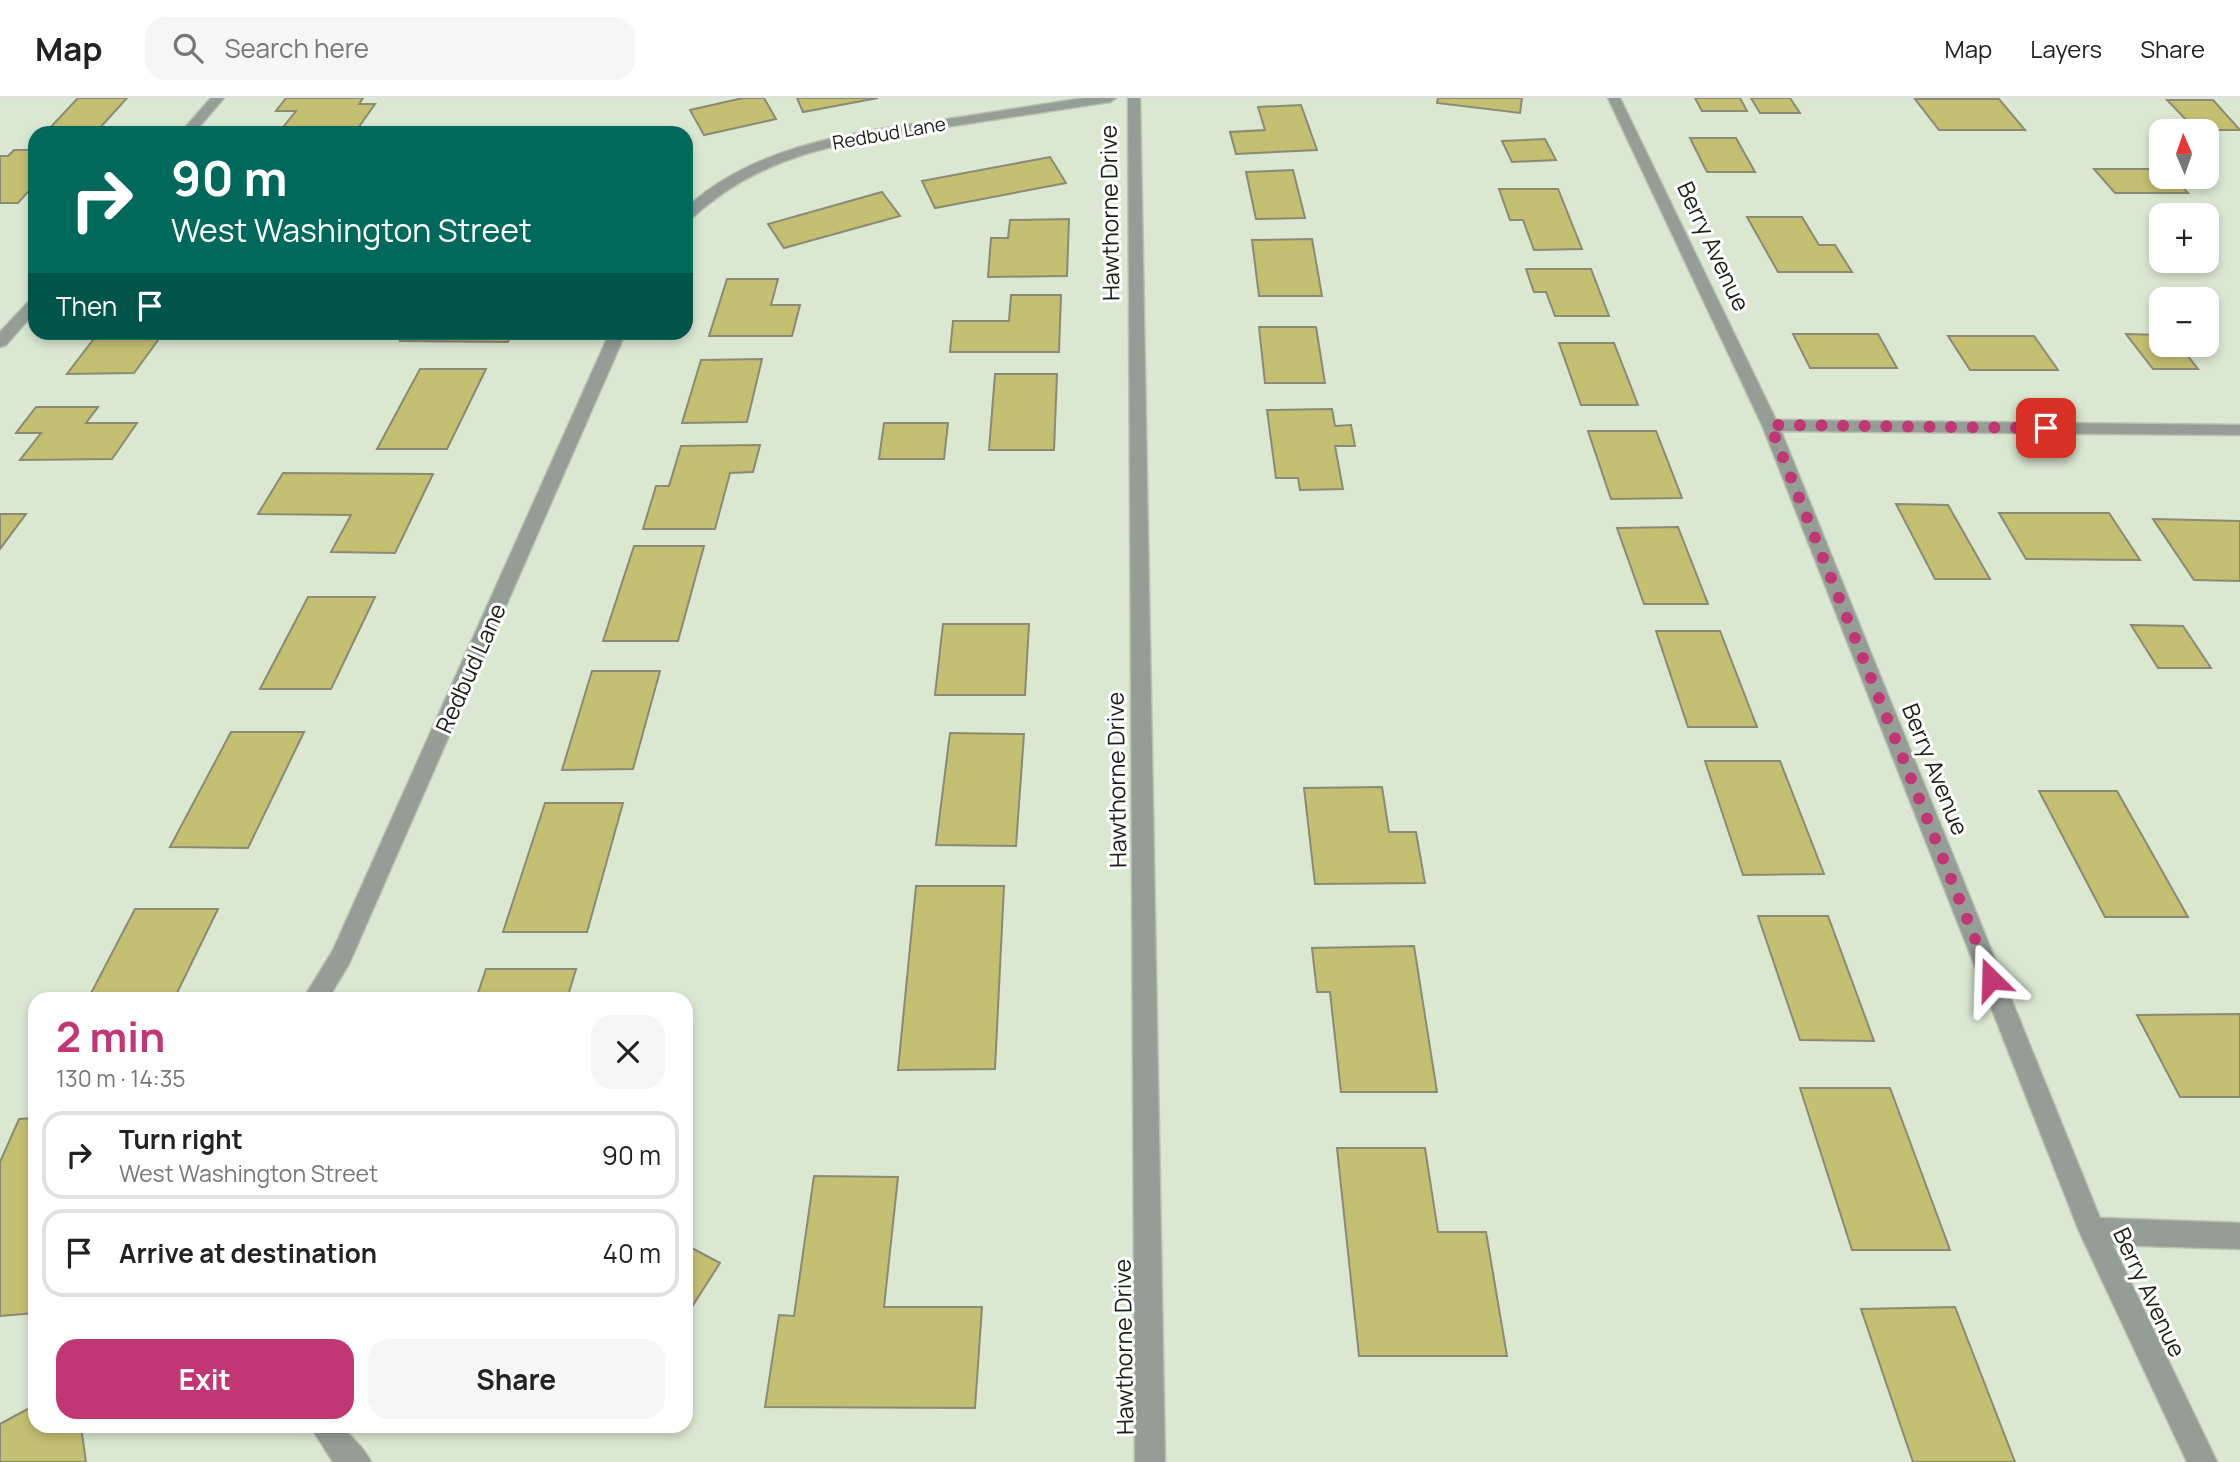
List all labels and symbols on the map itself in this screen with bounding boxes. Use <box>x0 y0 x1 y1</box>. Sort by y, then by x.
street label: Redbud Lane <box>830 110 948 156</box>
north arrow <box>2149 119 2219 189</box>
street label: Hawthorne Drive <box>1091 125 1127 301</box>
street label: Berry Avenue <box>1670 176 1758 316</box>
pin <box>2016 398 2076 458</box>
street label: Redbud Lane <box>427 598 513 738</box>
street label: Hawthorne Drive <box>1098 692 1134 868</box>
street label: Berry Avenue <box>1895 698 1977 840</box>
position arrow <box>1954 942 2028 1016</box>
street label: Berry Avenue <box>2106 1222 2194 1362</box>
street label: Hawthorne Drive <box>1105 1259 1141 1435</box>

